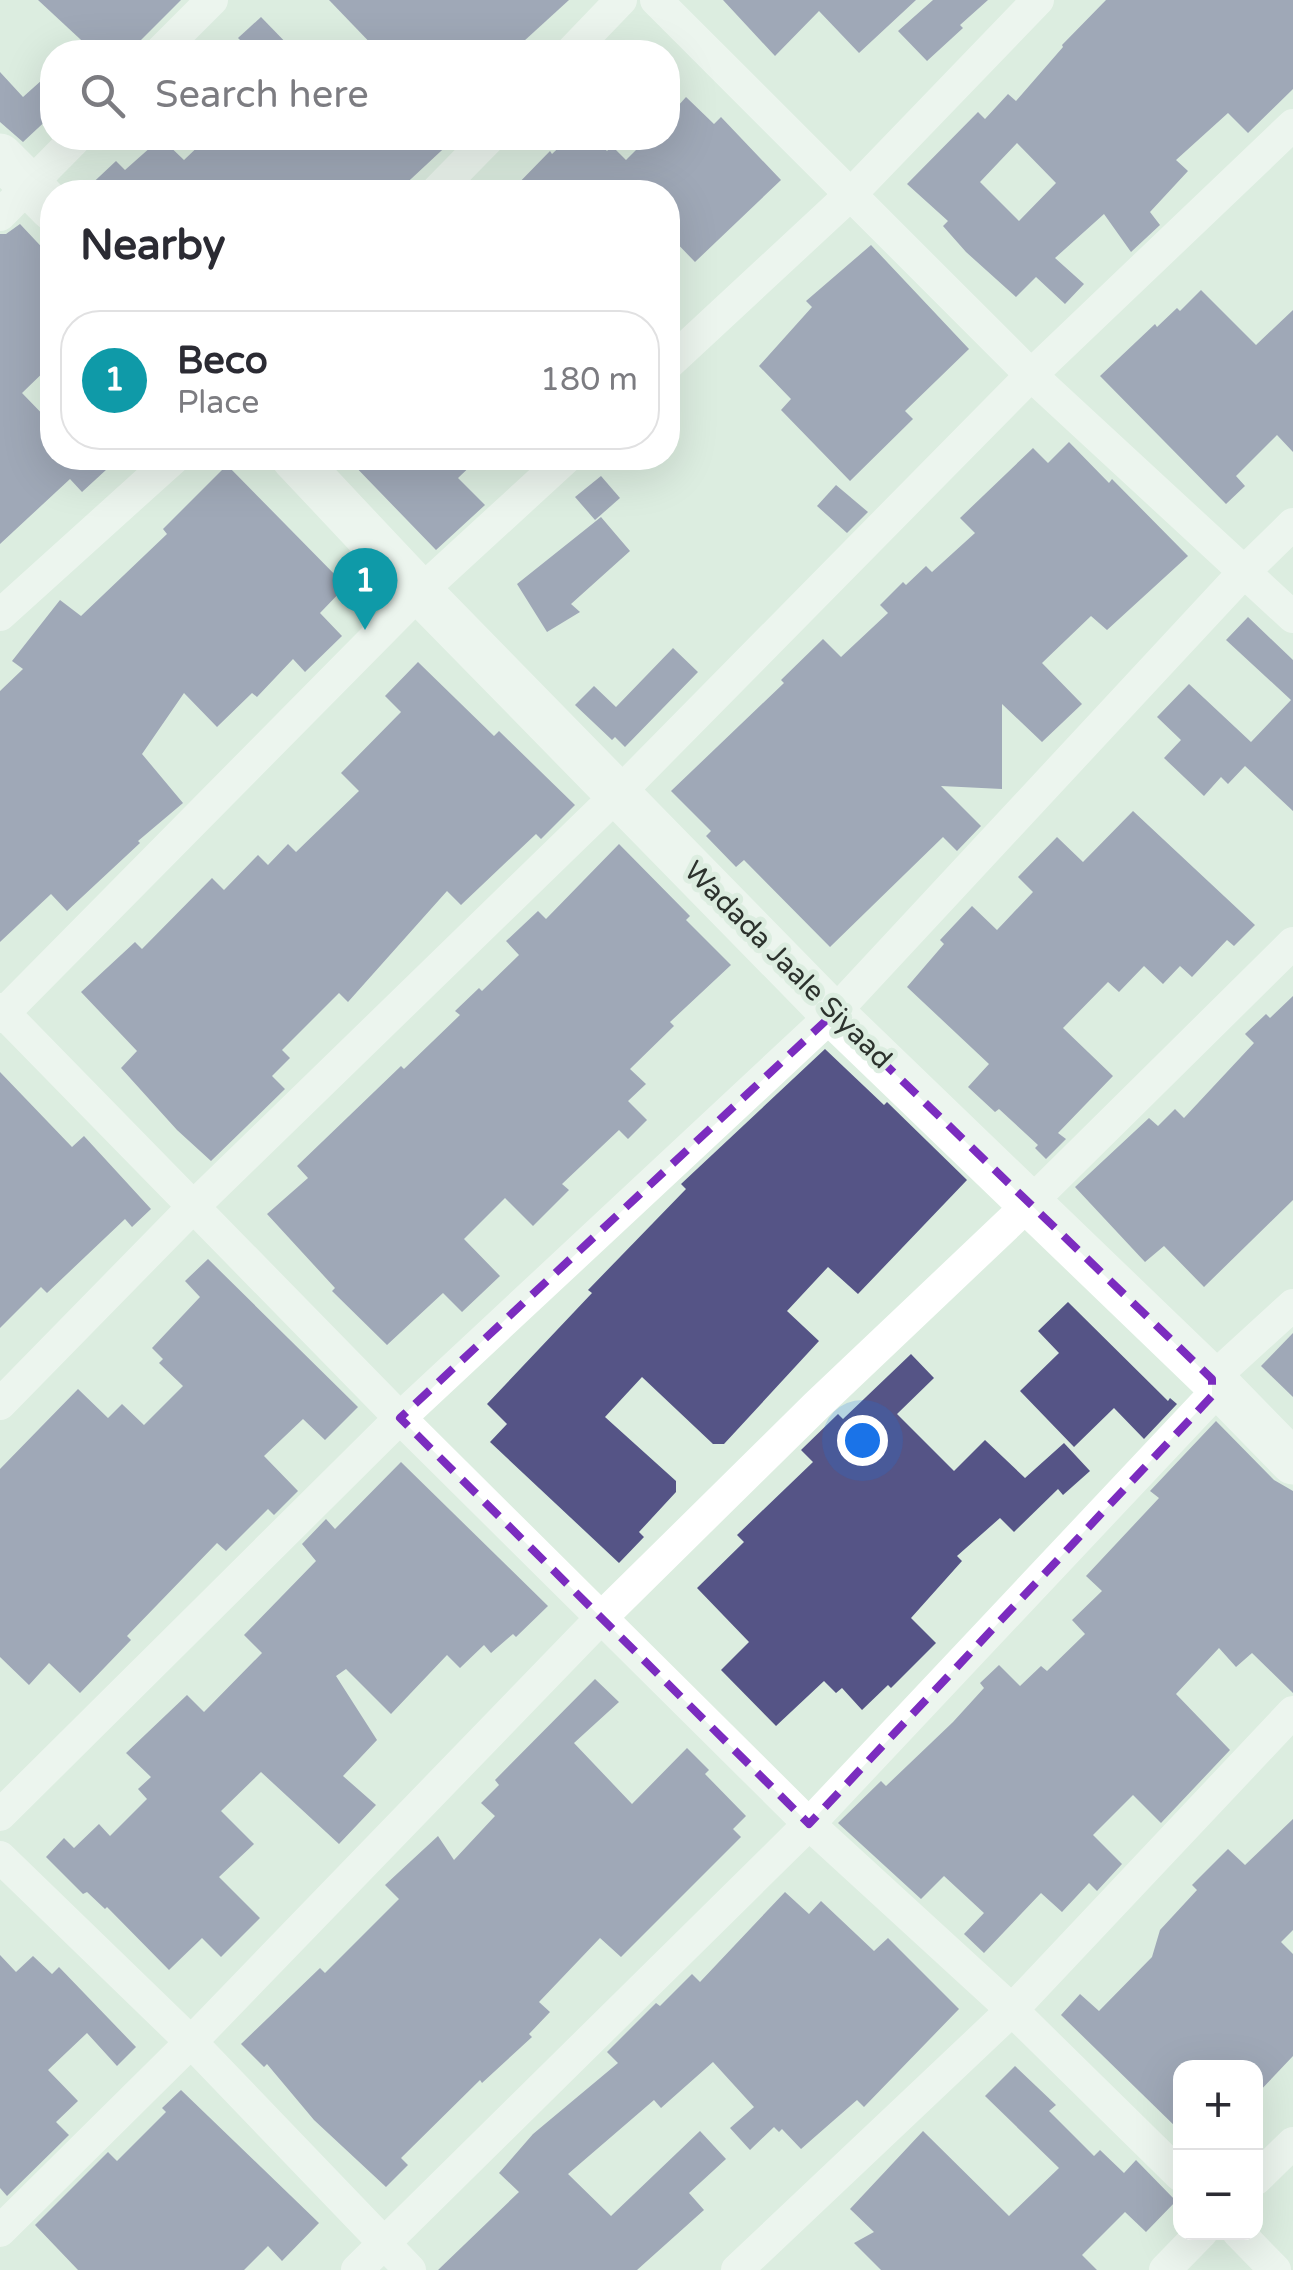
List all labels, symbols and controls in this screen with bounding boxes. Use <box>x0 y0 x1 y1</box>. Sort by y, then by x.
search box <box>40 40 680 150</box>
icon: search <box>75 68 130 123</box>
text: Search here <box>155 72 369 118</box>
text: Nearby <box>80 220 225 271</box>
text: Beco <box>177 338 268 384</box>
text: 1 <box>104 361 125 399</box>
text: 180 m <box>540 361 638 399</box>
text: Place <box>177 384 259 422</box>
pin: 1 <box>332 548 398 630</box>
street label: Wadada Jaale Siyaad <box>677 854 899 1076</box>
your location <box>837 1415 888 1466</box>
map controls <box>1173 2060 1263 2240</box>
button: + <box>1173 2060 1263 2150</box>
button: − <box>1173 2150 1263 2240</box>

